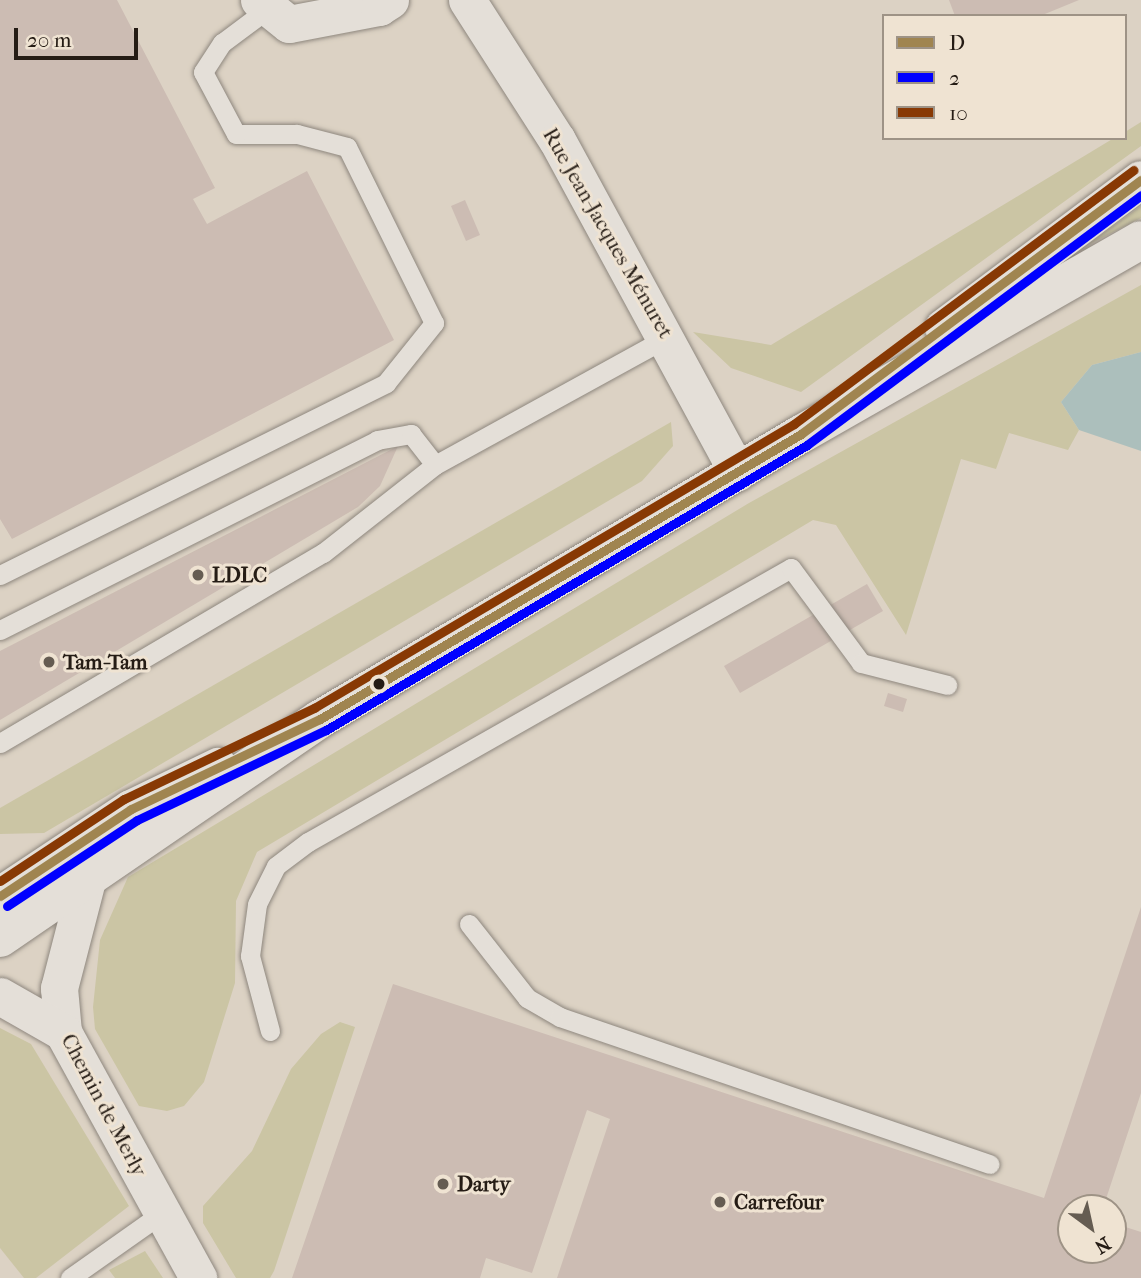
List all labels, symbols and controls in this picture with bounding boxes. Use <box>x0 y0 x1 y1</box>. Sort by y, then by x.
scale bar <box>18 14 142 58</box>
legend <box>882 14 1127 140</box>
text: 20 m <box>27 28 71 52</box>
text: D <box>949 31 965 55</box>
text: 2 <box>949 66 960 90</box>
text: 10 <box>949 101 968 125</box>
street label: Rue Jean-Jacques Ménuret <box>537 123 679 343</box>
place label: LDLC <box>212 562 267 588</box>
marker: LDLC <box>190 567 206 583</box>
place label: Tam-Tam <box>63 649 148 675</box>
marker: Tam-Tam <box>41 654 57 670</box>
unlabelled marker <box>372 677 386 691</box>
street label: Chemin de Merly <box>56 1030 152 1180</box>
place label: Darty <box>457 1171 510 1197</box>
marker: Darty <box>435 1176 451 1192</box>
place label: Carrefour <box>734 1189 824 1215</box>
marker: Carrefour <box>712 1194 728 1210</box>
north arrow <box>1057 1194 1127 1264</box>
text: N <box>1090 1232 1114 1258</box>

